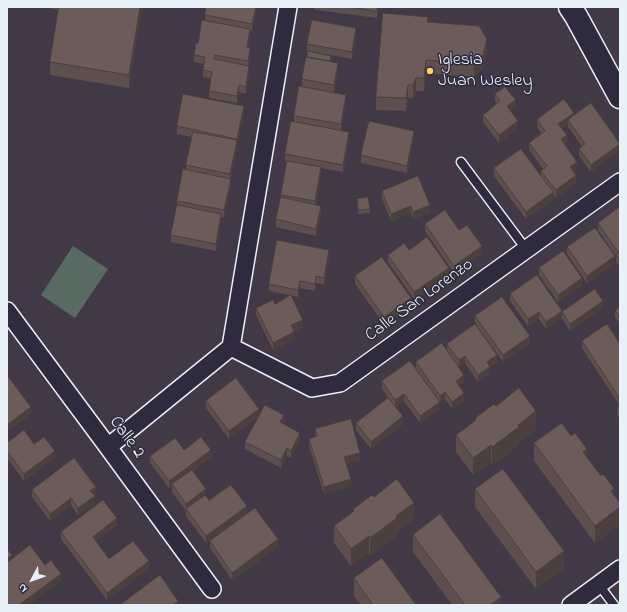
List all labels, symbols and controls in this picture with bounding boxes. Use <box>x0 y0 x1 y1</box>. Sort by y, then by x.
place label: Iglesia Juan Wesley <box>438 50 532 92</box>
marker: Iglesia Juan Wesley <box>425 66 435 76</box>
street label: Calle San Lorenzo <box>362 255 478 347</box>
street label: Calle 2 <box>103 413 149 463</box>
north arrow <box>12 560 52 600</box>
text: N <box>14 580 31 596</box>

